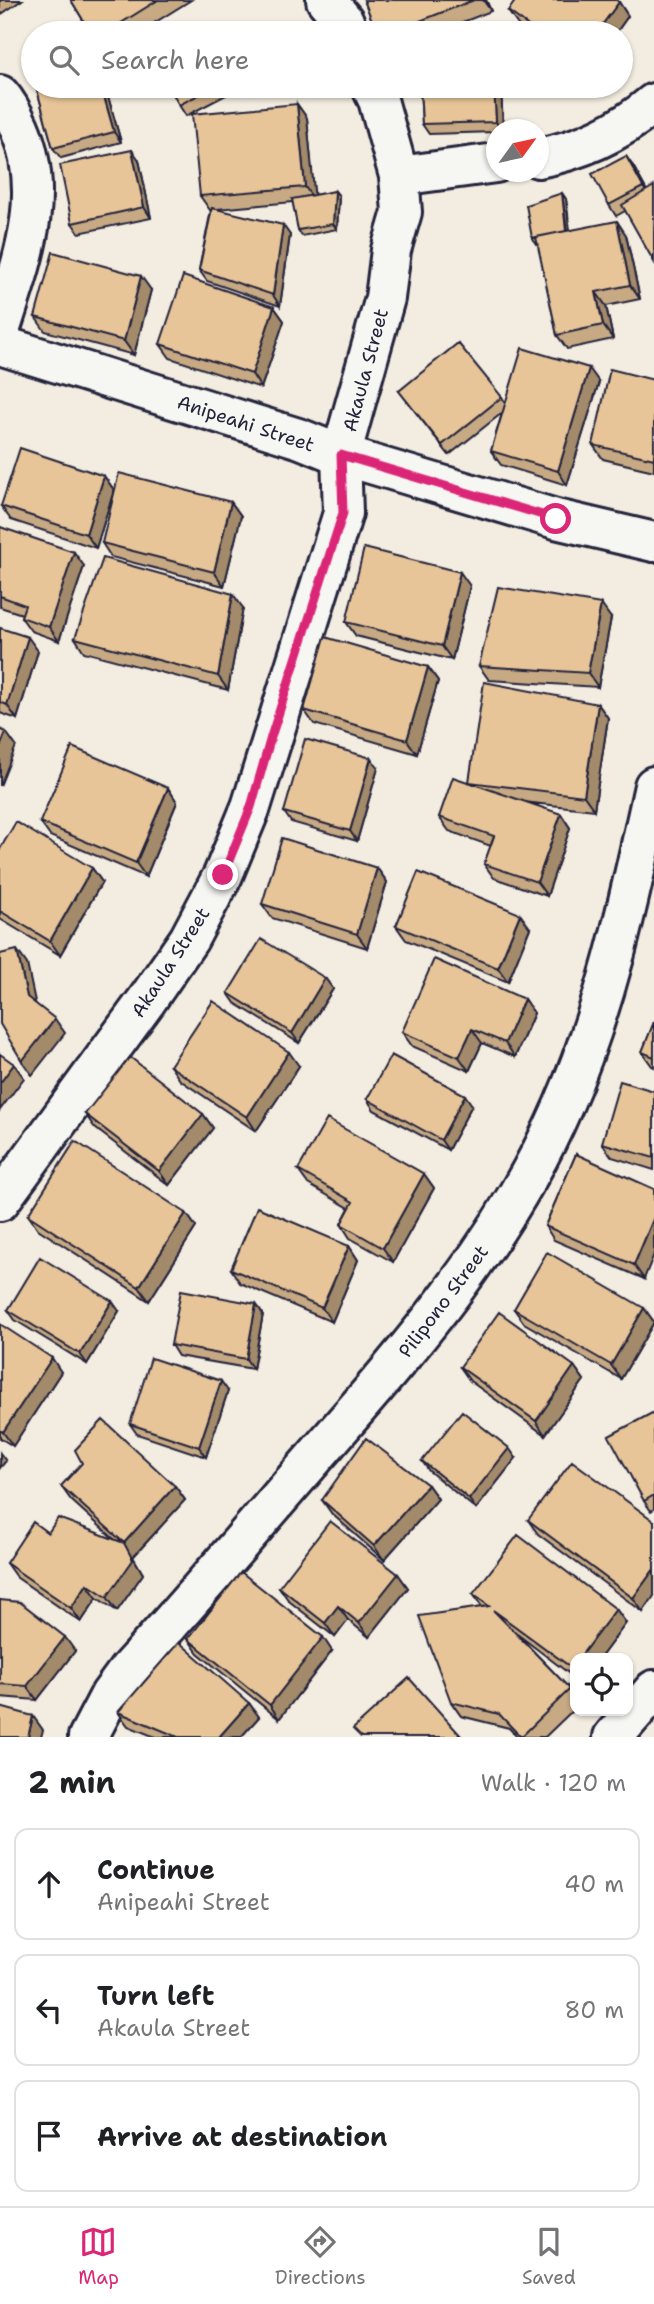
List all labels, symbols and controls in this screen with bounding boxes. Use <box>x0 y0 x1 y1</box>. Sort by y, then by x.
search box <box>21 21 633 98</box>
icon: search <box>45 41 83 79</box>
text: Search here <box>101 42 250 77</box>
north arrow <box>486 119 549 182</box>
street label: Akaula Street <box>337 306 394 435</box>
street label: Anipeahi Street <box>174 390 318 457</box>
route start <box>540 503 571 534</box>
route end <box>207 859 238 890</box>
street label: Akaula Street <box>125 902 215 1022</box>
street label: Pilipono Street <box>393 1240 494 1363</box>
map controls <box>570 1653 633 1716</box>
button: locate <box>570 1653 633 1716</box>
text: 2 min <box>28 1762 115 1803</box>
text: Walk · 120 m <box>481 1768 626 1798</box>
text: Continue <box>97 1852 215 1887</box>
icon: ahead <box>30 1865 68 1903</box>
text: 40 m <box>564 1869 624 1899</box>
text: Anipeahi Street <box>97 1887 270 1917</box>
text: Turn left <box>97 1978 214 2013</box>
icon: left <box>30 1991 68 2029</box>
text: 80 m <box>565 1995 624 2025</box>
text: Akaula Street <box>97 2013 250 2043</box>
icon: arrive <box>30 2117 68 2155</box>
text: Arrive at destination <box>97 2119 387 2154</box>
tab: Map <box>78 2223 119 2290</box>
tab: Directions <box>275 2223 366 2290</box>
tab: Saved <box>522 2223 576 2290</box>

